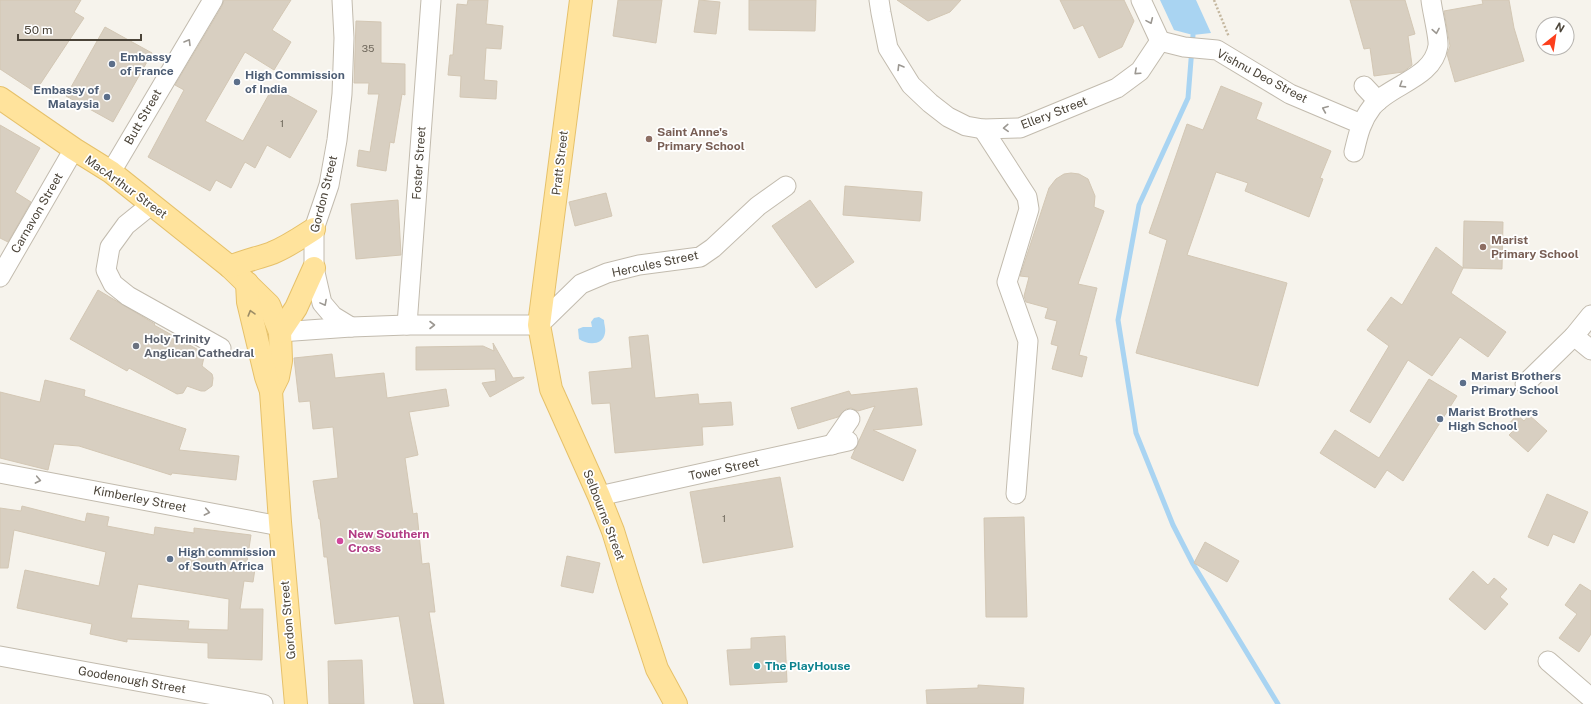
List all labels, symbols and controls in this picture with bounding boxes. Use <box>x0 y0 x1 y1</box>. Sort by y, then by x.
scale bar <box>18 16 141 42</box>
north arrow <box>1535 16 1575 56</box>
one-way arrow <box>1146 17 1154 24</box>
text: N <box>1553 20 1567 35</box>
text: 50 m <box>24 23 52 37</box>
one-way arrow <box>1431 28 1439 34</box>
one-way arrow <box>183 39 190 46</box>
house number: 35 <box>362 42 374 54</box>
street label: Vishnu Deo Street <box>1214 46 1310 106</box>
place label: Embassy of France <box>120 50 174 78</box>
marker: Embassy of France <box>107 59 117 69</box>
one-way arrow <box>898 64 905 71</box>
place label: High Commission of India <box>245 68 345 96</box>
one-way arrow <box>1134 68 1141 75</box>
marker: High Commission of India <box>232 77 242 87</box>
one-way arrow <box>1399 80 1406 87</box>
place label: Embassy of Malaysia <box>33 83 99 111</box>
street label: Butt Street <box>122 86 165 147</box>
marker: Embassy of Malaysia <box>102 92 112 102</box>
street label: Ellery Street <box>1019 94 1090 132</box>
one-way arrow <box>1322 105 1329 113</box>
house number: 1 <box>280 117 284 129</box>
one-way arrow <box>1003 124 1009 133</box>
street label: Foster Street <box>409 125 429 200</box>
place label: Saint Anne's Primary School <box>657 125 745 153</box>
street label: Pratt Street <box>549 129 571 196</box>
marker: Saint Anne's Primary School <box>644 134 654 144</box>
street label: MacArthur Street <box>82 153 170 222</box>
street label: Gordon Street <box>308 154 340 234</box>
street label: Carnavon Street <box>8 170 66 256</box>
place label: Marist Primary School <box>1491 233 1579 261</box>
marker: Marist Primary School <box>1478 242 1488 252</box>
street label: Hercules Street <box>610 248 700 280</box>
one-way arrow <box>319 299 327 306</box>
one-way arrow <box>247 310 256 317</box>
one-way arrow <box>429 321 435 329</box>
place label: Holy Trinity Anglican Cathedral <box>144 332 255 360</box>
marker: Holy Trinity Anglican Cathedral <box>131 341 141 351</box>
place label: Marist Brothers Primary School <box>1471 369 1561 397</box>
marker: Marist Brothers Primary School <box>1458 378 1468 388</box>
place label: Marist Brothers High School <box>1448 405 1538 433</box>
marker: Marist Brothers High School <box>1435 414 1445 424</box>
street label: Tower Street <box>687 455 761 483</box>
street label: Selbourne Street <box>580 468 628 562</box>
one-way arrow <box>35 476 41 484</box>
street label: Kimberley Street <box>92 483 188 515</box>
one-way arrow <box>204 507 210 516</box>
house number: 1 <box>722 512 726 524</box>
place label: New Southern Cross <box>348 527 429 555</box>
marker: New Southern Cross <box>335 536 345 546</box>
place label: High commission of South Africa <box>178 545 276 573</box>
marker: High commission of South Africa <box>165 554 175 564</box>
street label: Gordon Street <box>278 580 298 660</box>
place label: The PlayHouse <box>765 659 851 673</box>
marker: The PlayHouse <box>752 661 762 671</box>
street label: Goodenough Street <box>77 664 187 696</box>

